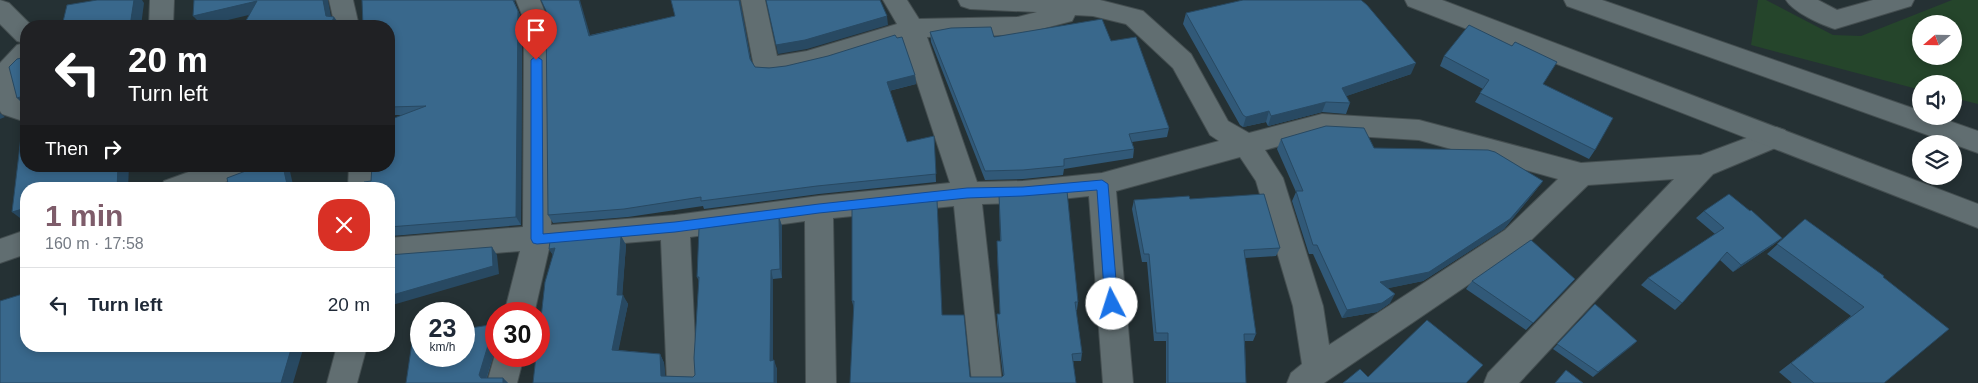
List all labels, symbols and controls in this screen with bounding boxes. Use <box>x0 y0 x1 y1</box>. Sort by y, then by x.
pin <box>515 9 557 60</box>
north arrow <box>1912 15 1962 65</box>
map controls <box>1912 15 1962 185</box>
icon: arrive <box>522 16 550 44</box>
icon: left <box>45 40 110 105</box>
text: 20 m <box>128 40 208 79</box>
button: sound <box>1912 75 1962 125</box>
text: Turn left <box>128 81 208 106</box>
icon: right <box>98 135 126 163</box>
button: layers <box>1912 135 1962 185</box>
text: Then <box>45 138 88 159</box>
text: 1 min <box>45 199 123 232</box>
button: close <box>318 199 370 251</box>
text: 160 m · 17:58 <box>45 235 144 252</box>
position arrow <box>1085 277 1137 329</box>
icon: left <box>45 291 73 319</box>
text: Turn left <box>88 294 163 315</box>
text: 20 m <box>328 294 370 315</box>
speed limit sign: 30 <box>485 302 550 367</box>
text: 23 <box>429 314 456 342</box>
text: km/h <box>429 340 456 354</box>

